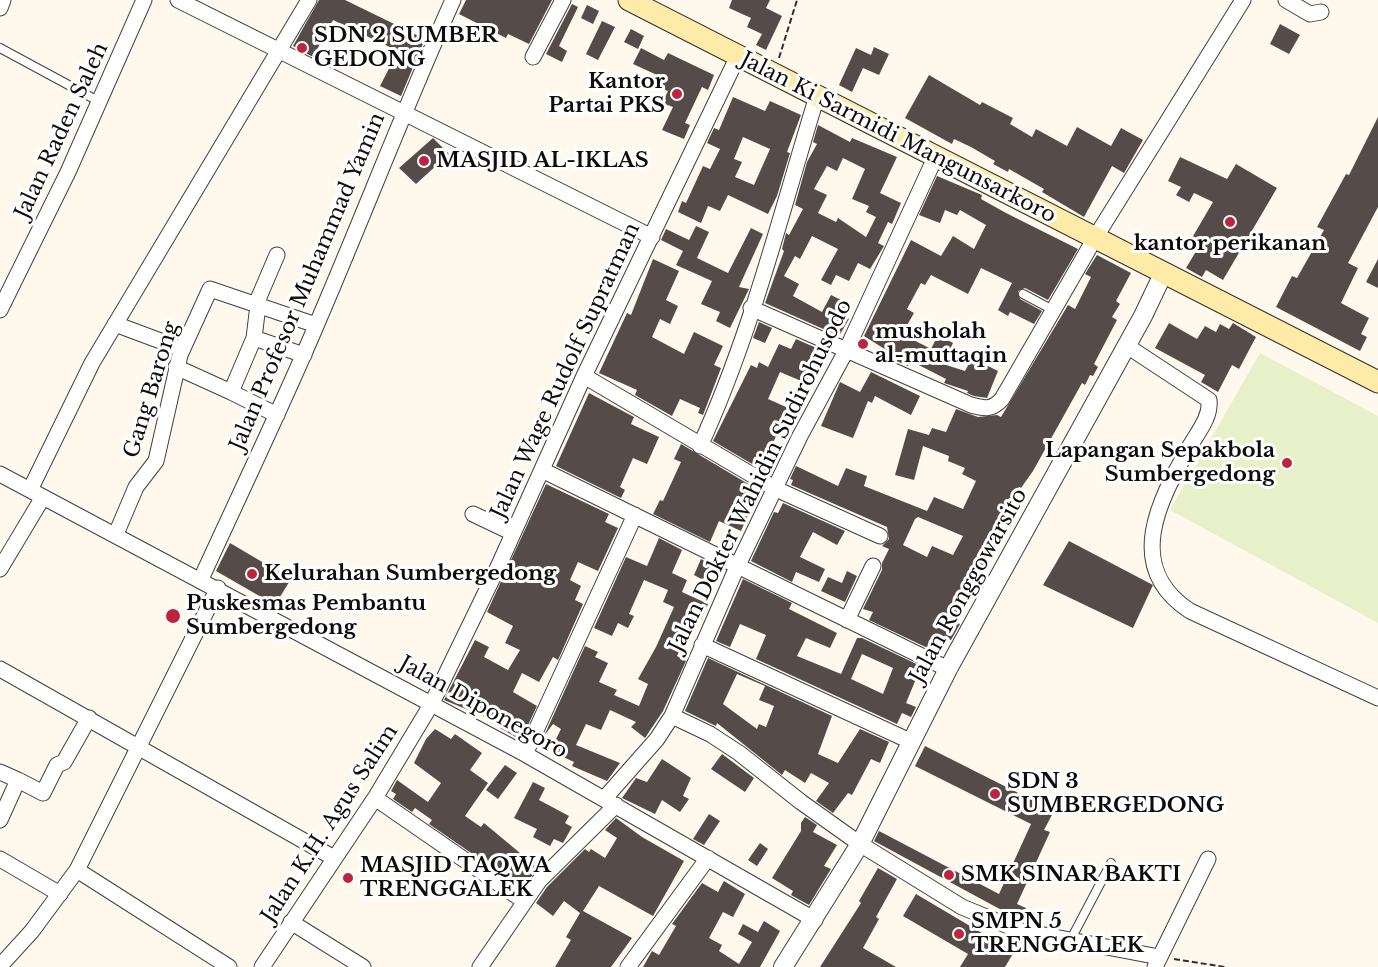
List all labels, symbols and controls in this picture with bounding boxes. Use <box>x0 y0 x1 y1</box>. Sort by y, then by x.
place label: SDN 2 SUMBER GEDONG <box>314 23 498 73</box>
street label: Jalan Raden Saleh <box>10 39 114 223</box>
marker: SDN 2 SUMBER GEDONG <box>295 41 309 55</box>
street label: Jalan Ki Sarmidi Mangunsarkoro <box>736 47 1060 229</box>
place label: Kantor Partai PKS <box>548 69 665 119</box>
marker: Kantor Partai PKS <box>670 87 684 101</box>
street label: Jalan Profesor Muhammad Yamin <box>225 109 391 455</box>
place label: MASJID AL-IKLAS <box>436 148 649 174</box>
marker: MASJID AL-IKLAS <box>417 154 431 168</box>
marker: kantor perikanan <box>1223 215 1237 229</box>
street label: Jalan Wage Rudolf Supratman <box>486 219 646 523</box>
place label: kantor perikanan <box>1134 231 1326 257</box>
street label: Jalan Dokter Wahidin Sudirohusodo <box>664 295 858 657</box>
street label: Gang Barong <box>119 319 185 461</box>
place label: musholah al-muttaqin <box>875 319 1007 369</box>
marker: musholah al-muttaqin <box>856 337 870 351</box>
place label: Lapangan Sepakbola Sumbergedong <box>1045 438 1275 488</box>
marker: Lapangan Sepakbola Sumbergedong <box>1280 456 1294 470</box>
street label: Jalan Ronggowarsito <box>905 484 1033 688</box>
place label: Kelurahan Sumbergedong <box>264 561 556 587</box>
marker: Kelurahan Sumbergedong <box>245 567 259 581</box>
place label: Puskesmas Pembantu Sumbergedong <box>186 591 426 641</box>
marker: Puskesmas Pembantu Sumbergedong <box>164 607 182 625</box>
street label: Jalan Diponegoro <box>395 651 571 765</box>
street label: Jalan K.H. Agus Salim <box>256 720 404 928</box>
place label: SDN 3 SUMBERGEDONG <box>1007 769 1224 819</box>
marker: SDN 3 SUMBERGEDONG <box>988 787 1002 801</box>
place label: MASJID TAQWA TRENGGALEK <box>360 853 551 903</box>
place label: SMK SINAR BAKTI <box>961 862 1181 888</box>
marker: SMK SINAR BAKTI <box>942 868 956 882</box>
marker: MASJID TAQWA TRENGGALEK <box>341 871 355 885</box>
place label: SMPN 5 TRENGGALEK <box>971 909 1144 959</box>
marker: SMPN 5 TRENGGALEK <box>952 927 966 941</box>

